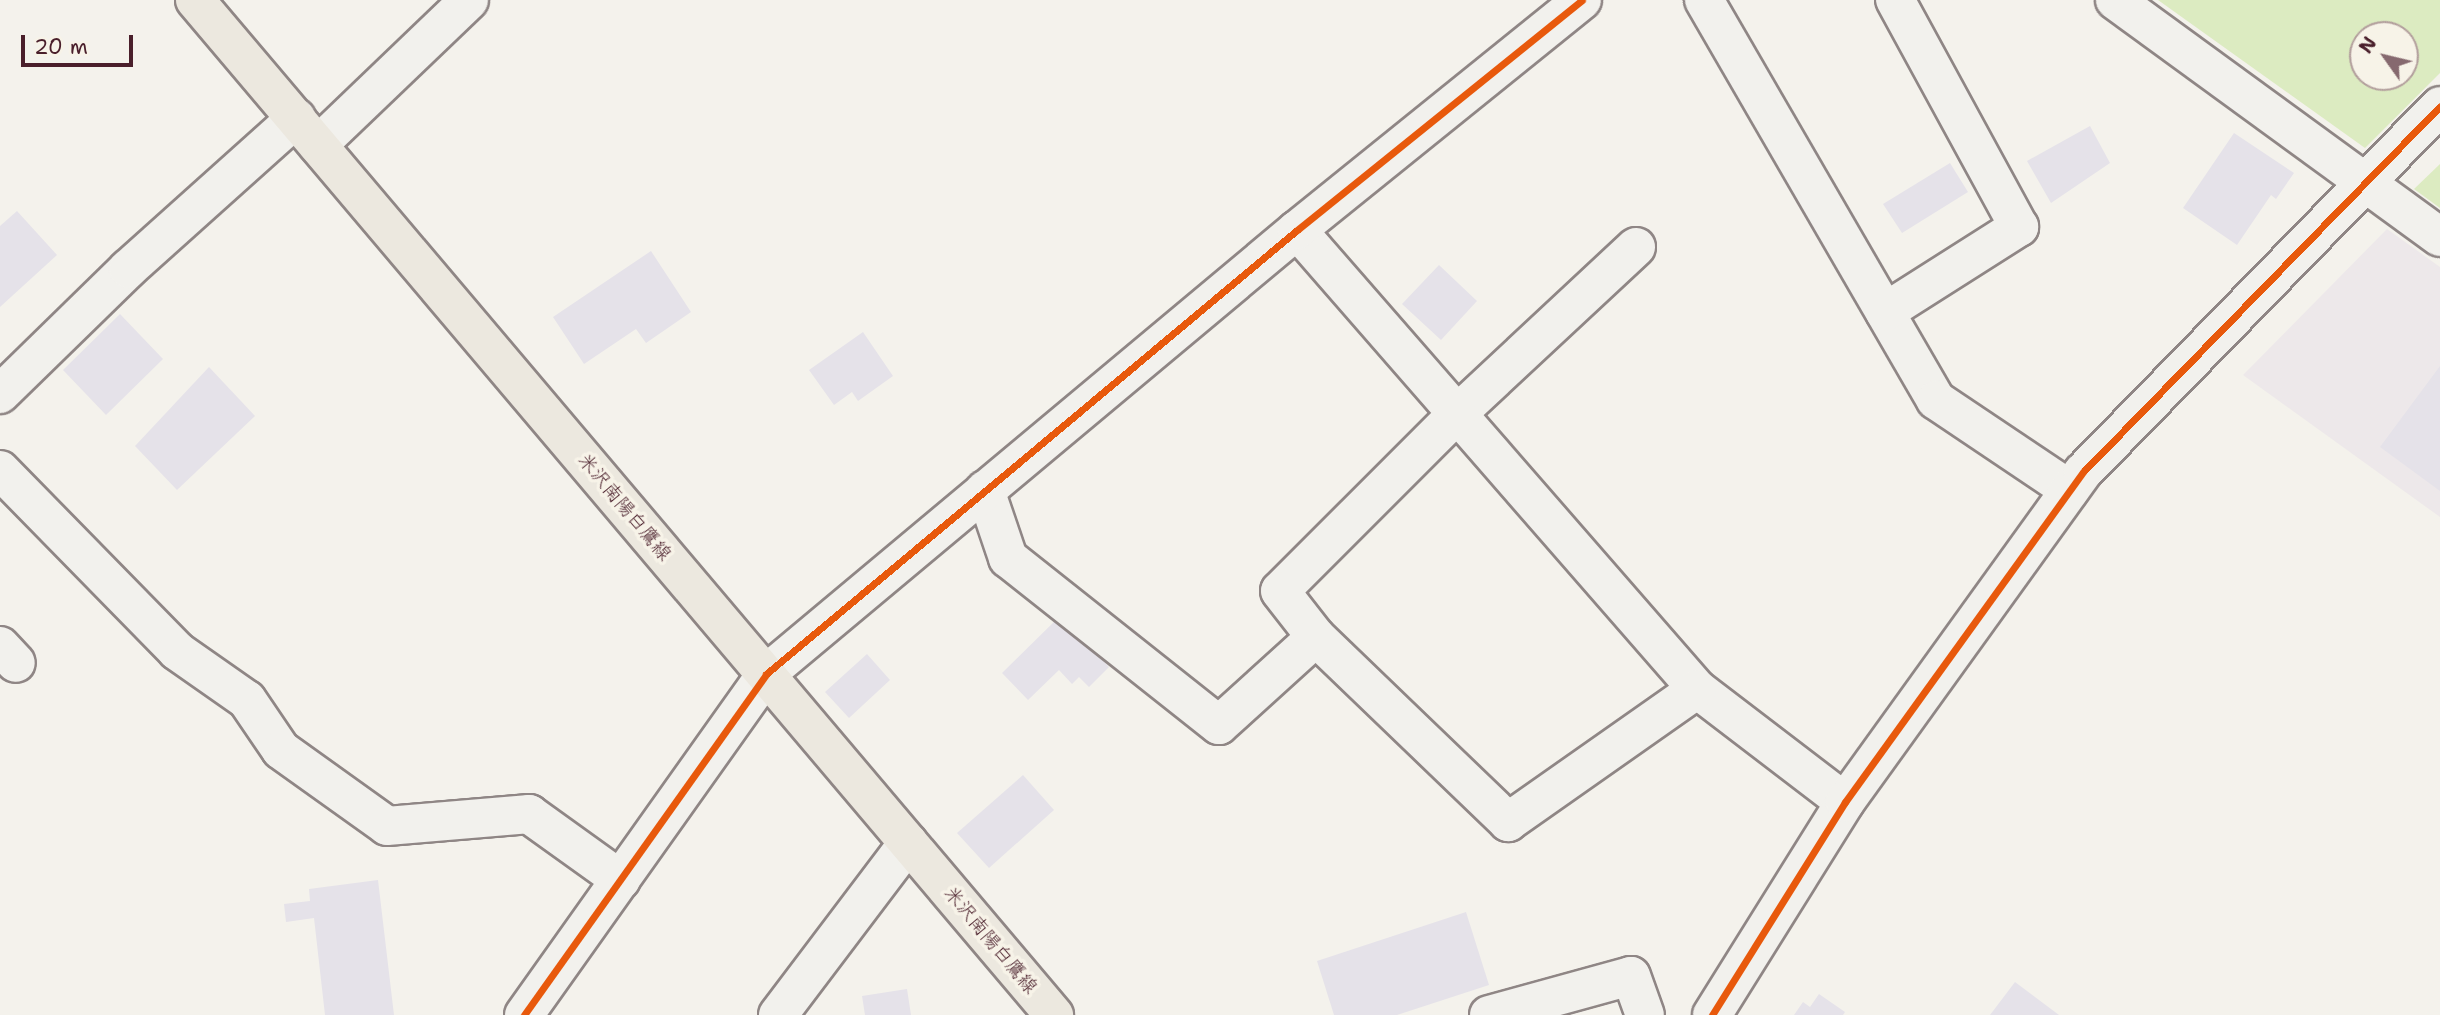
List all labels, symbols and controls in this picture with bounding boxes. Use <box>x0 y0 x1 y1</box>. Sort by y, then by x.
scale bar <box>24 21 136 65</box>
north arrow <box>2349 21 2419 91</box>
text: N <box>2353 32 2382 58</box>
text: 20 m <box>34 33 88 61</box>
street label: 米沢南陽白鷹線 <box>574 449 676 565</box>
street label: 米沢南陽白鷹線 <box>940 882 1042 998</box>

